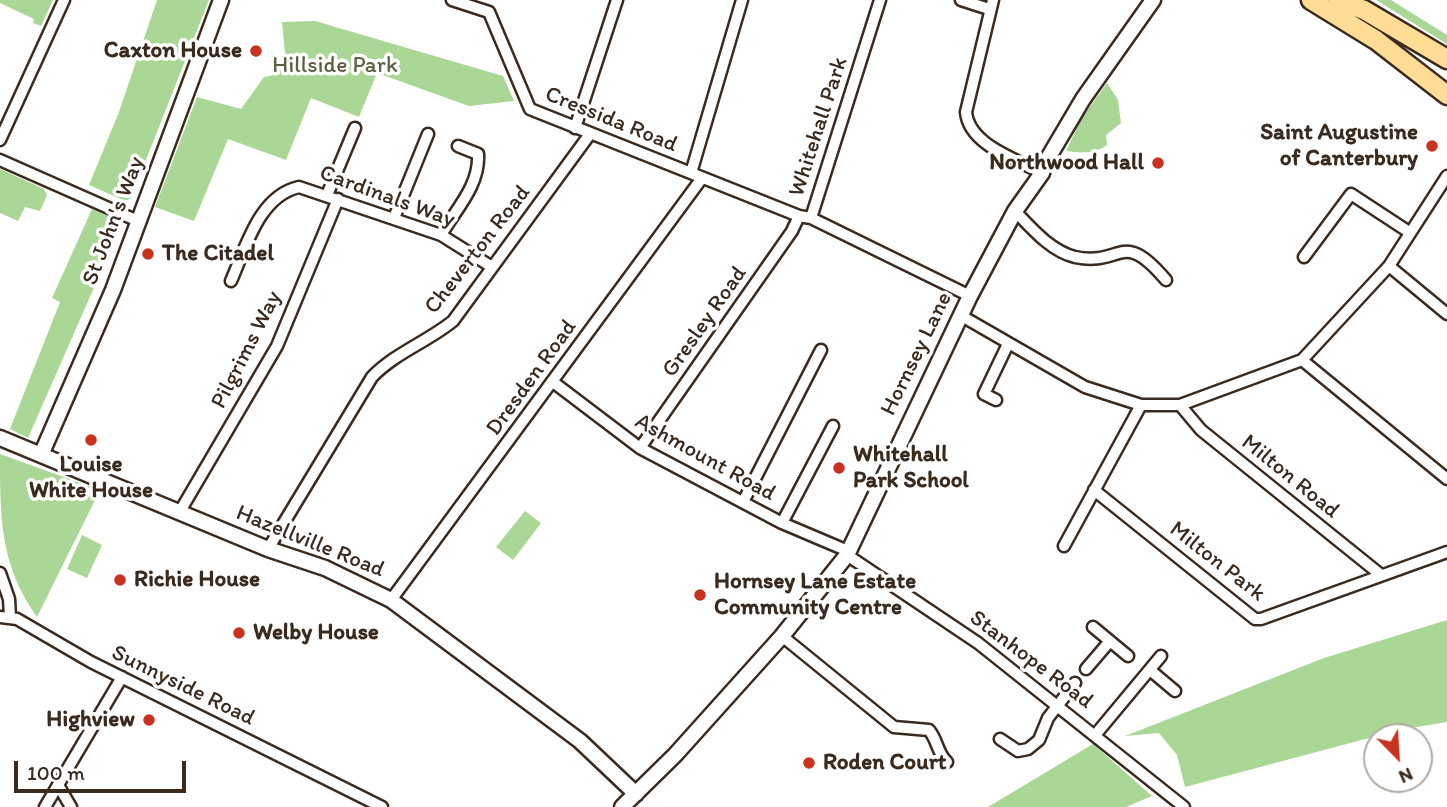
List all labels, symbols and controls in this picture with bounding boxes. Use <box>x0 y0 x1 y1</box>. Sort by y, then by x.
place label: Caxton House <box>104 37 242 65</box>
marker: Caxton House <box>248 43 264 59</box>
park label: Hillside Park <box>272 52 398 80</box>
street label: Whitehall Park <box>783 54 855 200</box>
street label: Cressida Road <box>541 81 681 159</box>
place label: Saint Augustine of Canterbury <box>1260 119 1418 173</box>
marker: Saint Augustine of Canterbury <box>1424 138 1440 154</box>
place label: Northwood Hall <box>989 149 1144 177</box>
street label: St John's Way <box>77 153 151 289</box>
marker: Northwood Hall <box>1150 155 1166 171</box>
street label: Cardinals Way <box>315 160 459 234</box>
street label: Cheverton Road <box>419 180 537 320</box>
place label: The Citadel <box>162 240 274 268</box>
marker: The Citadel <box>140 246 156 262</box>
street label: Gresley Road <box>657 261 753 383</box>
street label: Pilgrims Way <box>206 287 288 413</box>
street label: Hornsey Lane <box>875 288 959 420</box>
street label: Dresden Road <box>481 315 583 441</box>
street label: Ashmount Road <box>630 408 780 508</box>
street label: Milton Road <box>1235 429 1345 525</box>
marker: Louise White House <box>83 432 99 448</box>
place label: Whitehall Park School <box>853 441 969 495</box>
place label: Louise White House <box>29 451 153 505</box>
marker: Whitehall Park School <box>831 460 847 476</box>
street label: Hazellville Road <box>232 500 388 584</box>
street label: Milton Park <box>1164 516 1270 608</box>
place label: Richie House <box>134 566 260 594</box>
place label: Hornsey Lane Estate Community Centre <box>714 568 916 622</box>
marker: Richie House <box>112 572 128 588</box>
marker: Hornsey Lane Estate Community Centre <box>692 587 708 603</box>
street label: Stanhope Road <box>964 605 1098 715</box>
place label: Welby House <box>253 619 379 647</box>
marker: Welby House <box>231 625 247 641</box>
street label: Sunnyside Road <box>107 639 259 733</box>
place label: Highview <box>46 706 135 734</box>
marker: Highview <box>141 712 157 728</box>
north arrow <box>1363 723 1433 793</box>
scale bar <box>18 748 189 792</box>
place label: Roden Court <box>823 749 946 777</box>
marker: Roden Court <box>801 755 817 771</box>
text: 100 m <box>27 760 85 785</box>
text: N <box>1395 763 1416 789</box>

